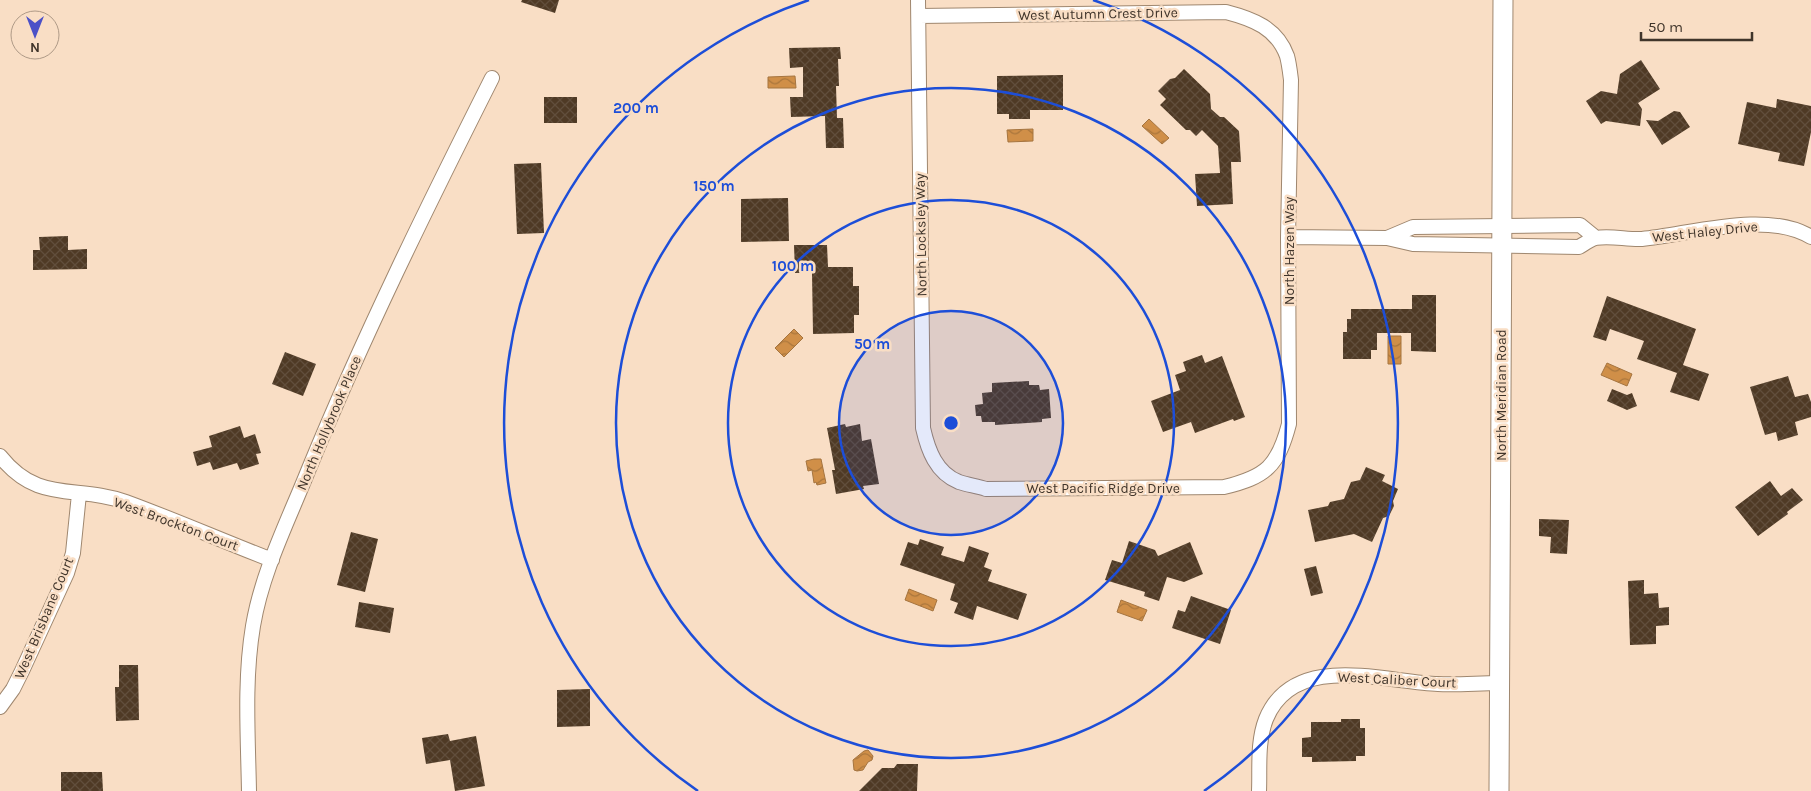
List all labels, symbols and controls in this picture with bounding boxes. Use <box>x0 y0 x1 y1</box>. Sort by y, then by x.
street label: West Autumn Crest Drive <box>1018 4 1178 24</box>
north arrow <box>10 10 60 60</box>
scale bar <box>1641 10 1752 42</box>
text: 50 m <box>1648 18 1683 36</box>
text: N <box>30 39 40 56</box>
text: 200 m <box>613 99 659 117</box>
street label: North Locksley Way <box>911 173 931 297</box>
text: 150 m <box>693 177 735 195</box>
street label: North Hazen Way <box>1281 196 1298 305</box>
street label: West Haley Drive <box>1651 218 1759 246</box>
text: 100 m <box>772 257 814 275</box>
street label: North Meridian Road <box>1493 329 1510 461</box>
text: 50 m <box>854 335 890 353</box>
street label: North Hollybrook Place <box>293 353 365 493</box>
centre of rings <box>942 414 960 432</box>
street label: West Pacific Ridge Drive <box>1026 480 1180 497</box>
street label: West Brockton Court <box>111 494 241 554</box>
street label: West Brisbane Court <box>11 555 77 681</box>
street label: West Caliber Court <box>1337 668 1457 692</box>

